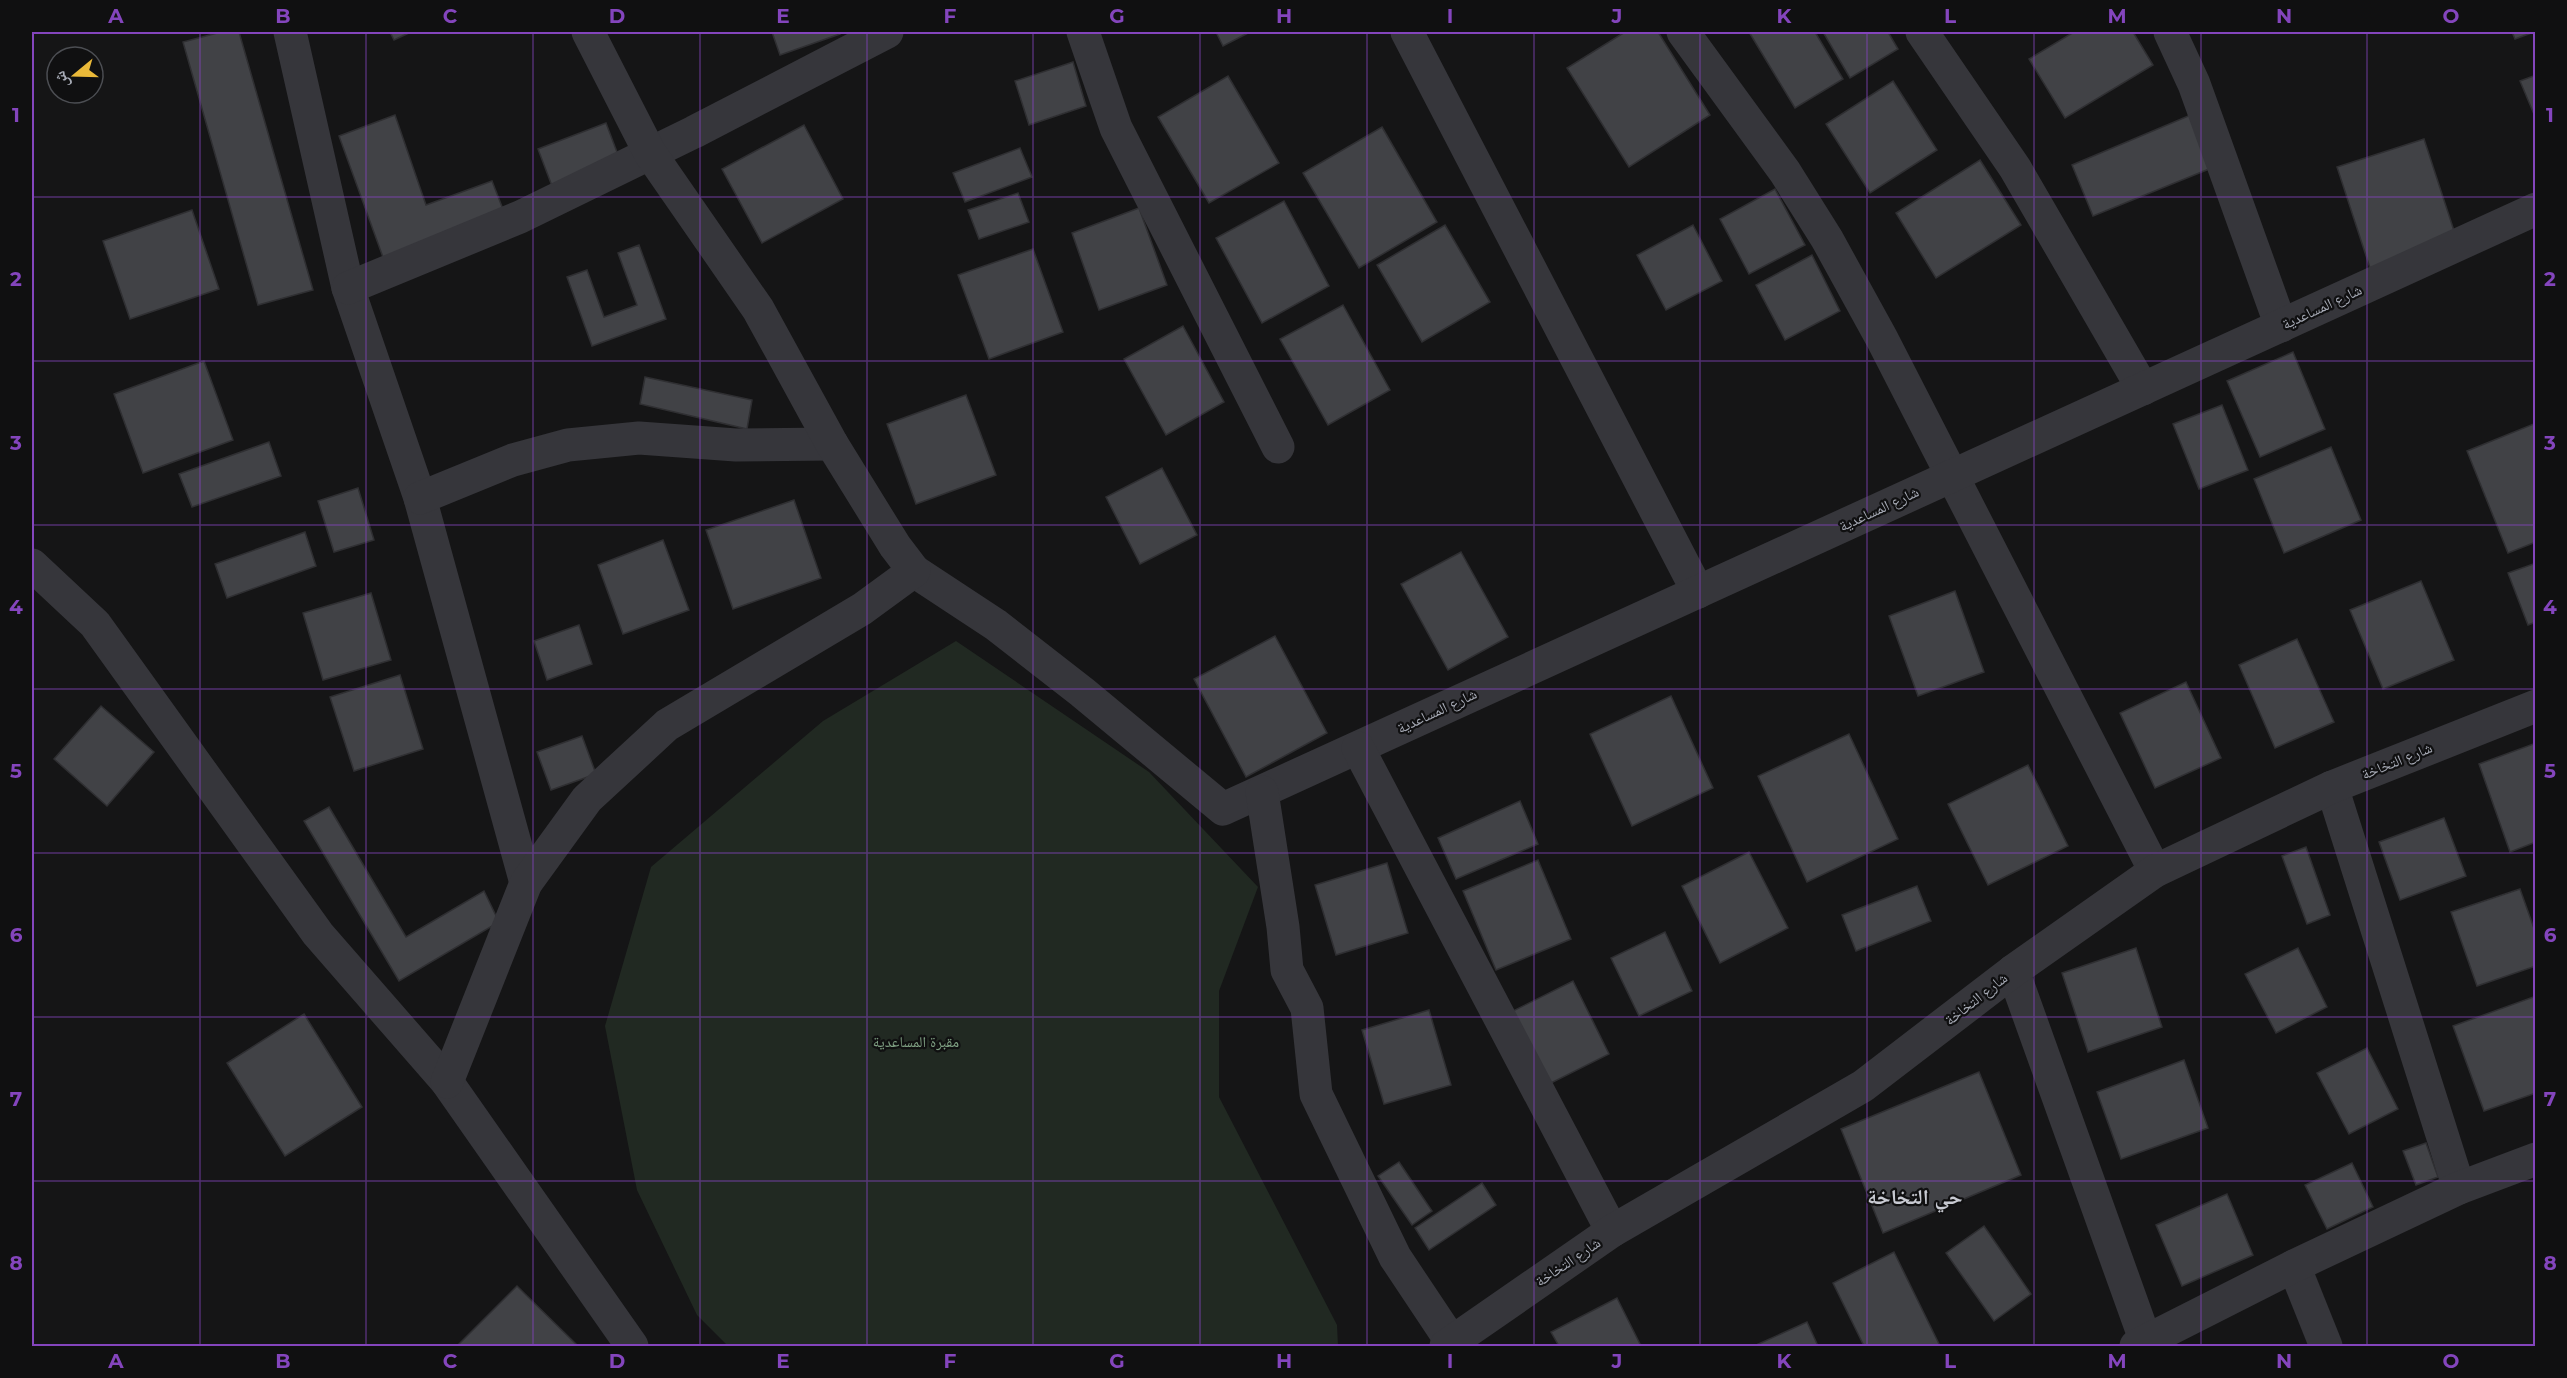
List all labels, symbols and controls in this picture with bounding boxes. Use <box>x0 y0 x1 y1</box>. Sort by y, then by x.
text: A <box>107 4 124 28</box>
text: B <box>275 4 291 28</box>
text: C <box>443 4 458 28</box>
text: D <box>609 4 625 28</box>
text: E <box>776 4 790 28</box>
text: F <box>944 4 957 28</box>
text: G <box>1109 4 1125 28</box>
text: H <box>1276 4 1292 28</box>
text: I <box>1447 4 1453 28</box>
text: J <box>1611 4 1622 28</box>
text: K <box>1777 4 1793 28</box>
text: L <box>1944 4 1956 28</box>
text: M <box>2107 4 2127 28</box>
text: N <box>2276 4 2292 28</box>
text: O <box>2443 4 2460 28</box>
north arrow <box>45 45 105 105</box>
text: ش <box>50 69 73 91</box>
text: 1 <box>12 103 20 127</box>
text: 1 <box>2546 103 2554 127</box>
text: 2 <box>10 267 22 291</box>
text: 2 <box>2544 267 2556 291</box>
street label: شارع المساعدية <box>2279 280 2365 334</box>
text: 3 <box>9 431 22 455</box>
text: 3 <box>2543 431 2556 455</box>
street label: شارع المساعدية <box>1836 482 1922 536</box>
text: 4 <box>9 595 23 619</box>
text: 4 <box>2543 595 2557 619</box>
street label: شارع المساعدية <box>1394 684 1480 738</box>
street label: شارع التخاخة <box>2359 738 2435 784</box>
text: 5 <box>10 759 22 783</box>
text: 5 <box>2544 759 2556 783</box>
text: 6 <box>10 923 23 947</box>
text: 6 <box>2544 923 2557 947</box>
street label: شارع التخاخة <box>1940 968 2012 1030</box>
park label: مقبرة المساعدية <box>873 1032 959 1051</box>
text: 7 <box>10 1087 22 1111</box>
text: 7 <box>2544 1087 2556 1111</box>
district label: حي التخاخة <box>1867 1184 1963 1213</box>
street label: شارع التخاخة <box>1531 1233 1605 1291</box>
text: 8 <box>9 1251 23 1275</box>
text: 8 <box>2543 1251 2557 1275</box>
text: A <box>107 1349 124 1373</box>
text: B <box>275 1349 291 1373</box>
text: C <box>443 1349 458 1373</box>
text: D <box>609 1349 625 1373</box>
text: E <box>776 1349 790 1373</box>
text: F <box>944 1349 957 1373</box>
text: G <box>1109 1349 1125 1373</box>
text: H <box>1276 1349 1292 1373</box>
text: I <box>1447 1349 1453 1373</box>
text: J <box>1611 1349 1622 1373</box>
text: K <box>1777 1349 1793 1373</box>
text: L <box>1944 1349 1956 1373</box>
text: M <box>2107 1349 2127 1373</box>
text: N <box>2276 1349 2292 1373</box>
text: O <box>2443 1349 2460 1373</box>

